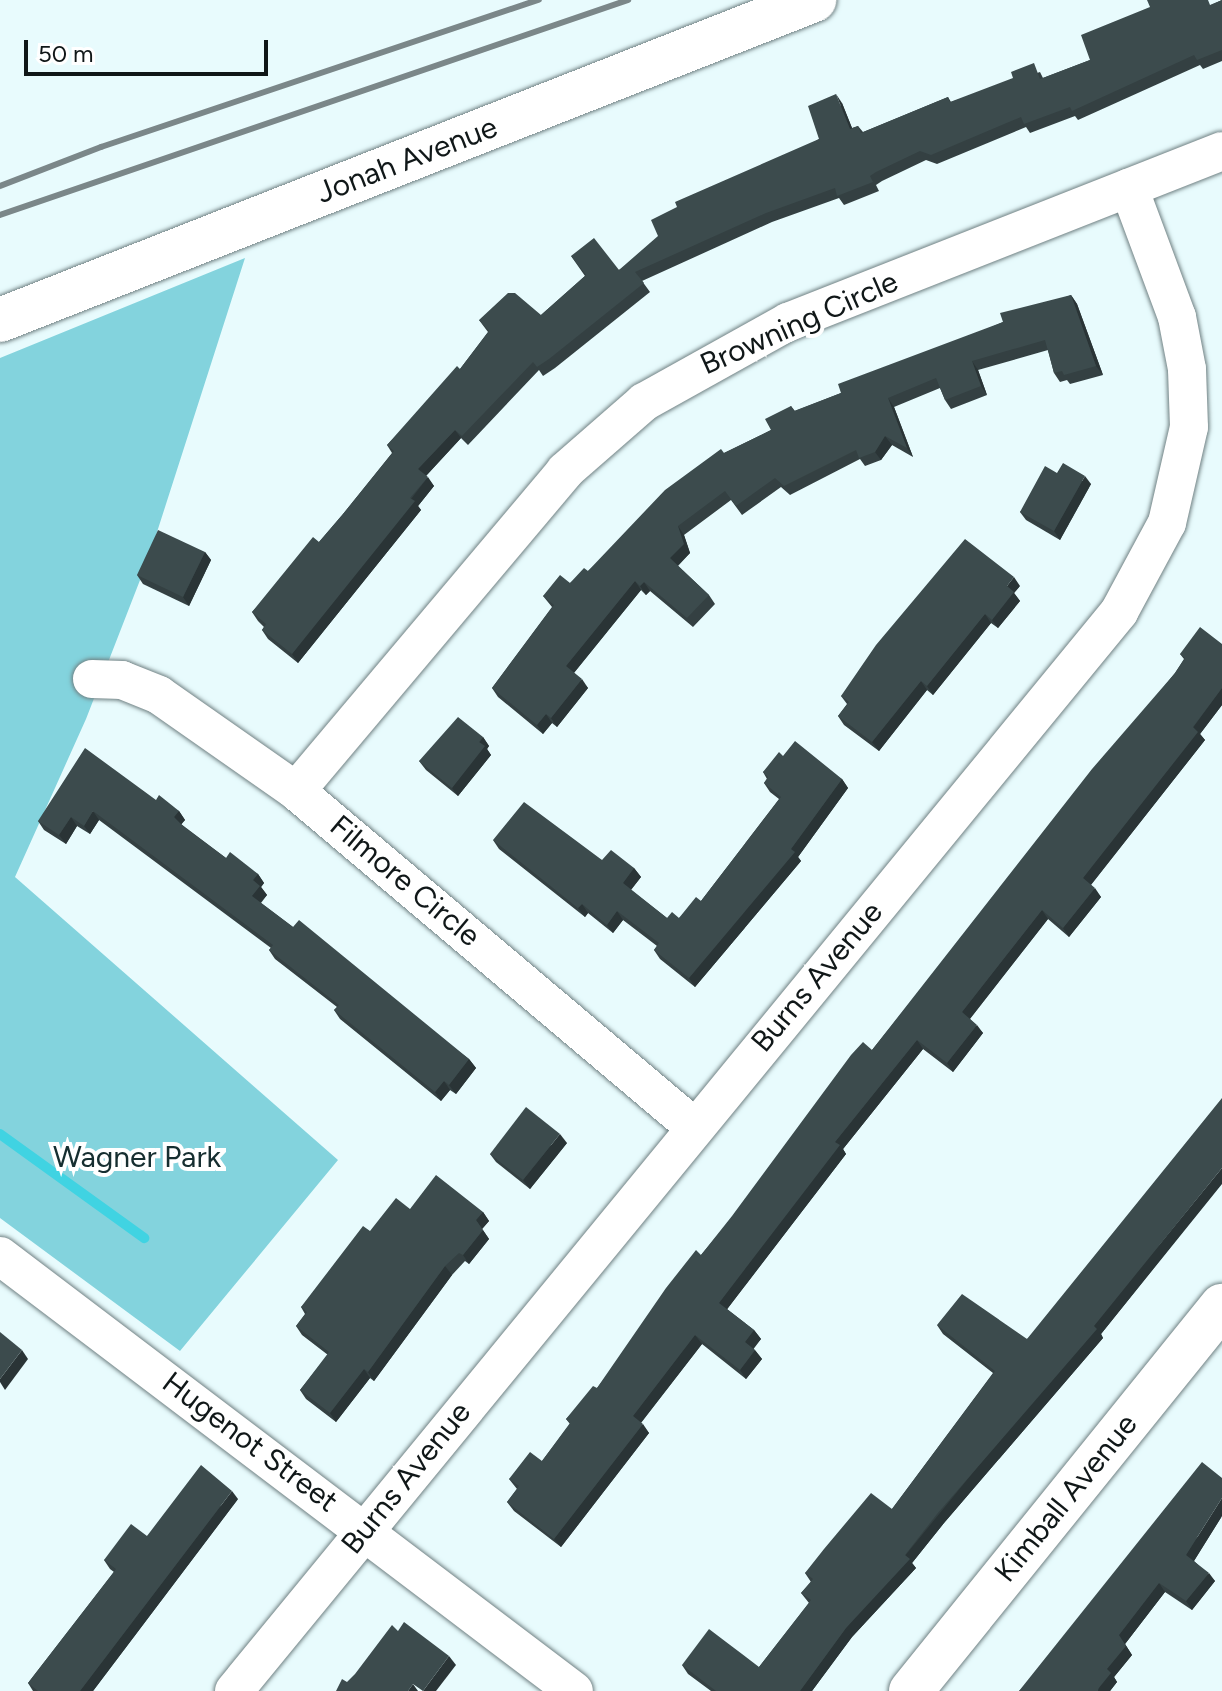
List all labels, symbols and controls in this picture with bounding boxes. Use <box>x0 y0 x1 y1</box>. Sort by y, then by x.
scale bar <box>28 24 272 74</box>
text: 50 m <box>38 39 94 68</box>
street label: Jonah Avenue <box>312 109 502 211</box>
street label: Browning Circle <box>695 263 903 383</box>
street label: Filmore Circle <box>323 808 487 954</box>
street label: Burns Avenue <box>744 895 890 1059</box>
park label: Wagner Park <box>53 1139 221 1175</box>
street label: Hugenot Street <box>155 1364 345 1520</box>
street label: Burns Avenue <box>334 1395 478 1561</box>
street label: Kimball Avenue <box>987 1407 1145 1589</box>

